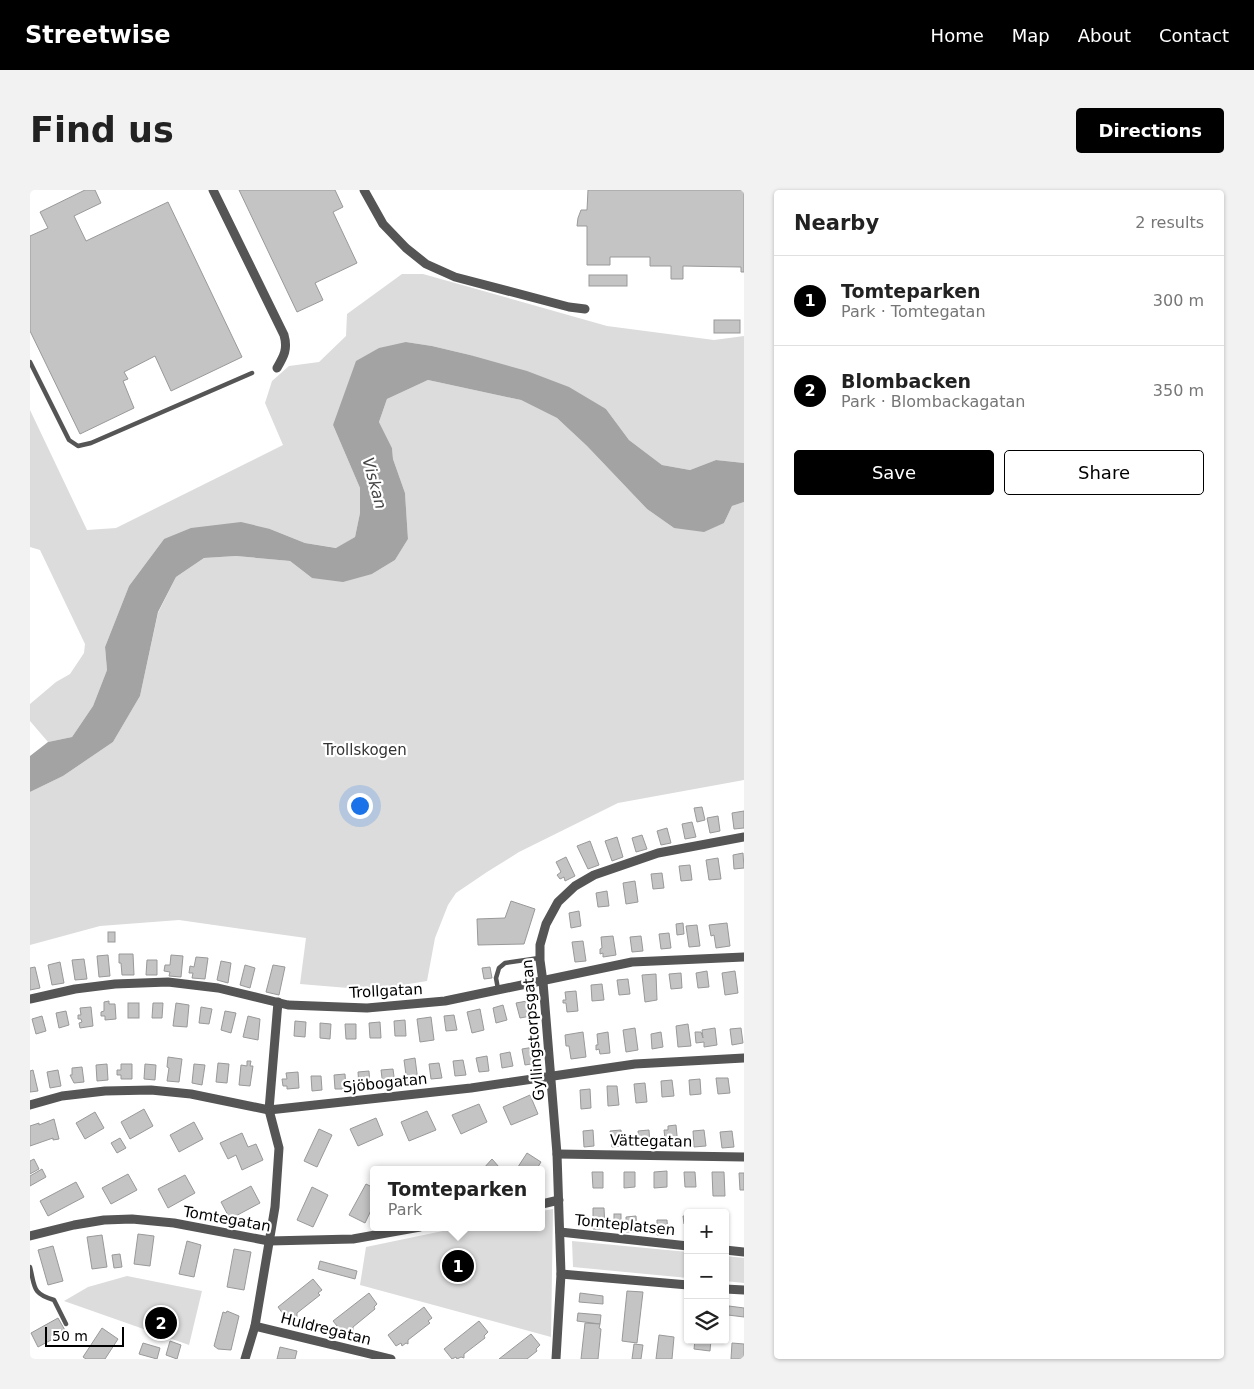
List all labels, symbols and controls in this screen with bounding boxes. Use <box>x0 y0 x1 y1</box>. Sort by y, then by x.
text: Streetwise <box>25 21 171 49</box>
text: Home <box>931 25 984 46</box>
text: Map <box>1012 25 1050 46</box>
text: About <box>1078 25 1131 46</box>
text: Contact <box>1159 25 1229 46</box>
button: Directions <box>1076 108 1224 153</box>
text: Find us <box>30 110 174 150</box>
text: Nearby <box>794 211 879 235</box>
text: 2 results <box>1135 213 1204 232</box>
text: Tomteparken <box>841 280 981 302</box>
text: 1 <box>804 291 816 310</box>
text: 300 m <box>1153 291 1204 310</box>
text: Park · Tomtegatan <box>841 302 986 321</box>
text: Blombacken <box>841 370 971 392</box>
text: 2 <box>804 381 816 400</box>
text: 350 m <box>1153 381 1204 400</box>
text: Park · Blombackagatan <box>841 392 1025 411</box>
button: Save <box>794 450 994 495</box>
button: Share <box>1004 450 1204 495</box>
water label: Viskan <box>358 455 391 511</box>
park label: Trollskogen <box>322 741 407 759</box>
your location <box>347 793 373 819</box>
street label: Gyllingstorpsgatan <box>518 959 548 1101</box>
street label: Trollgatan <box>348 980 423 1002</box>
street label: Sjöbogatan <box>342 1070 428 1096</box>
street label: Vättegatan <box>610 1131 692 1151</box>
popup <box>370 1166 545 1231</box>
text: Tomteparken <box>388 1178 527 1200</box>
text: Park <box>388 1200 422 1219</box>
street label: Tomtegatan <box>181 1202 272 1236</box>
map controls <box>684 1209 729 1344</box>
button: + <box>684 1209 729 1254</box>
street label: Tomteplatsen <box>573 1211 676 1239</box>
pin: 1 <box>442 1247 474 1285</box>
button: − <box>684 1254 729 1299</box>
button: layers <box>684 1299 729 1344</box>
pin: 2 <box>145 1304 177 1342</box>
street label: Huldregatan <box>279 1309 373 1349</box>
scale bar <box>45 1324 124 1347</box>
text: 50 m <box>52 1328 88 1344</box>

